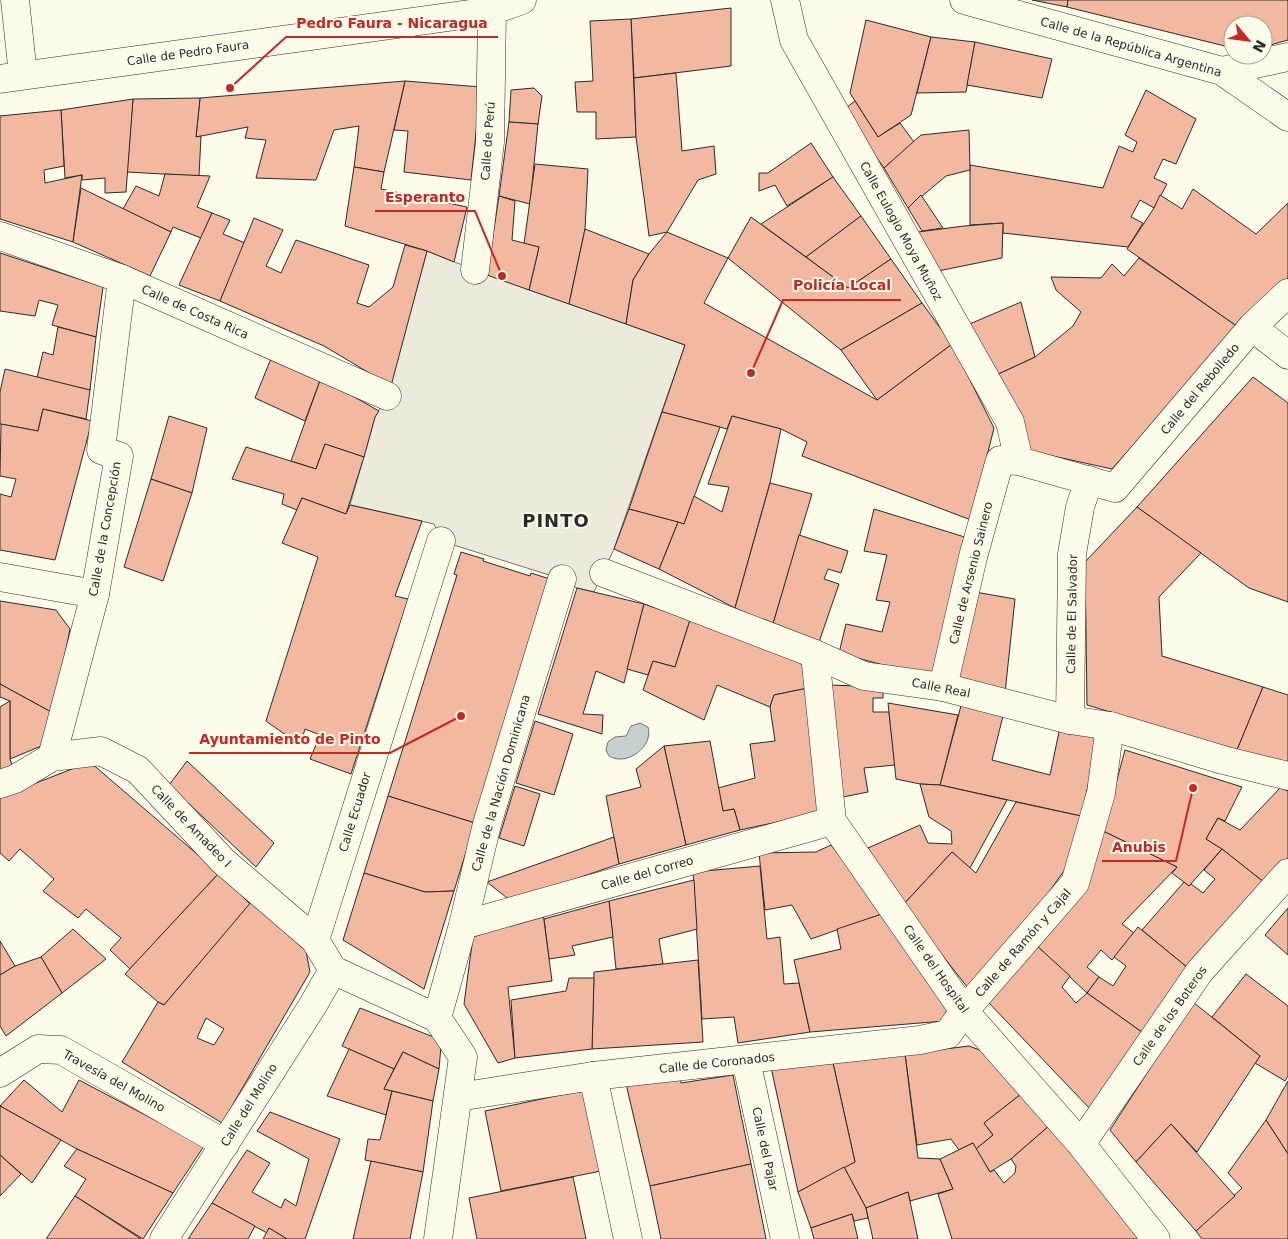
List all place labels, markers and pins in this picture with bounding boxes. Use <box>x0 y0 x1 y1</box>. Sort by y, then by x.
callout: Pedro Faura - Nicaragua <box>286 8 498 37</box>
callout: Esperanto <box>375 182 475 211</box>
callout: Policía Local <box>783 271 901 300</box>
callout: Ayuntamiento de Pinto <box>189 724 390 753</box>
callout: Anubis <box>1102 832 1176 861</box>

